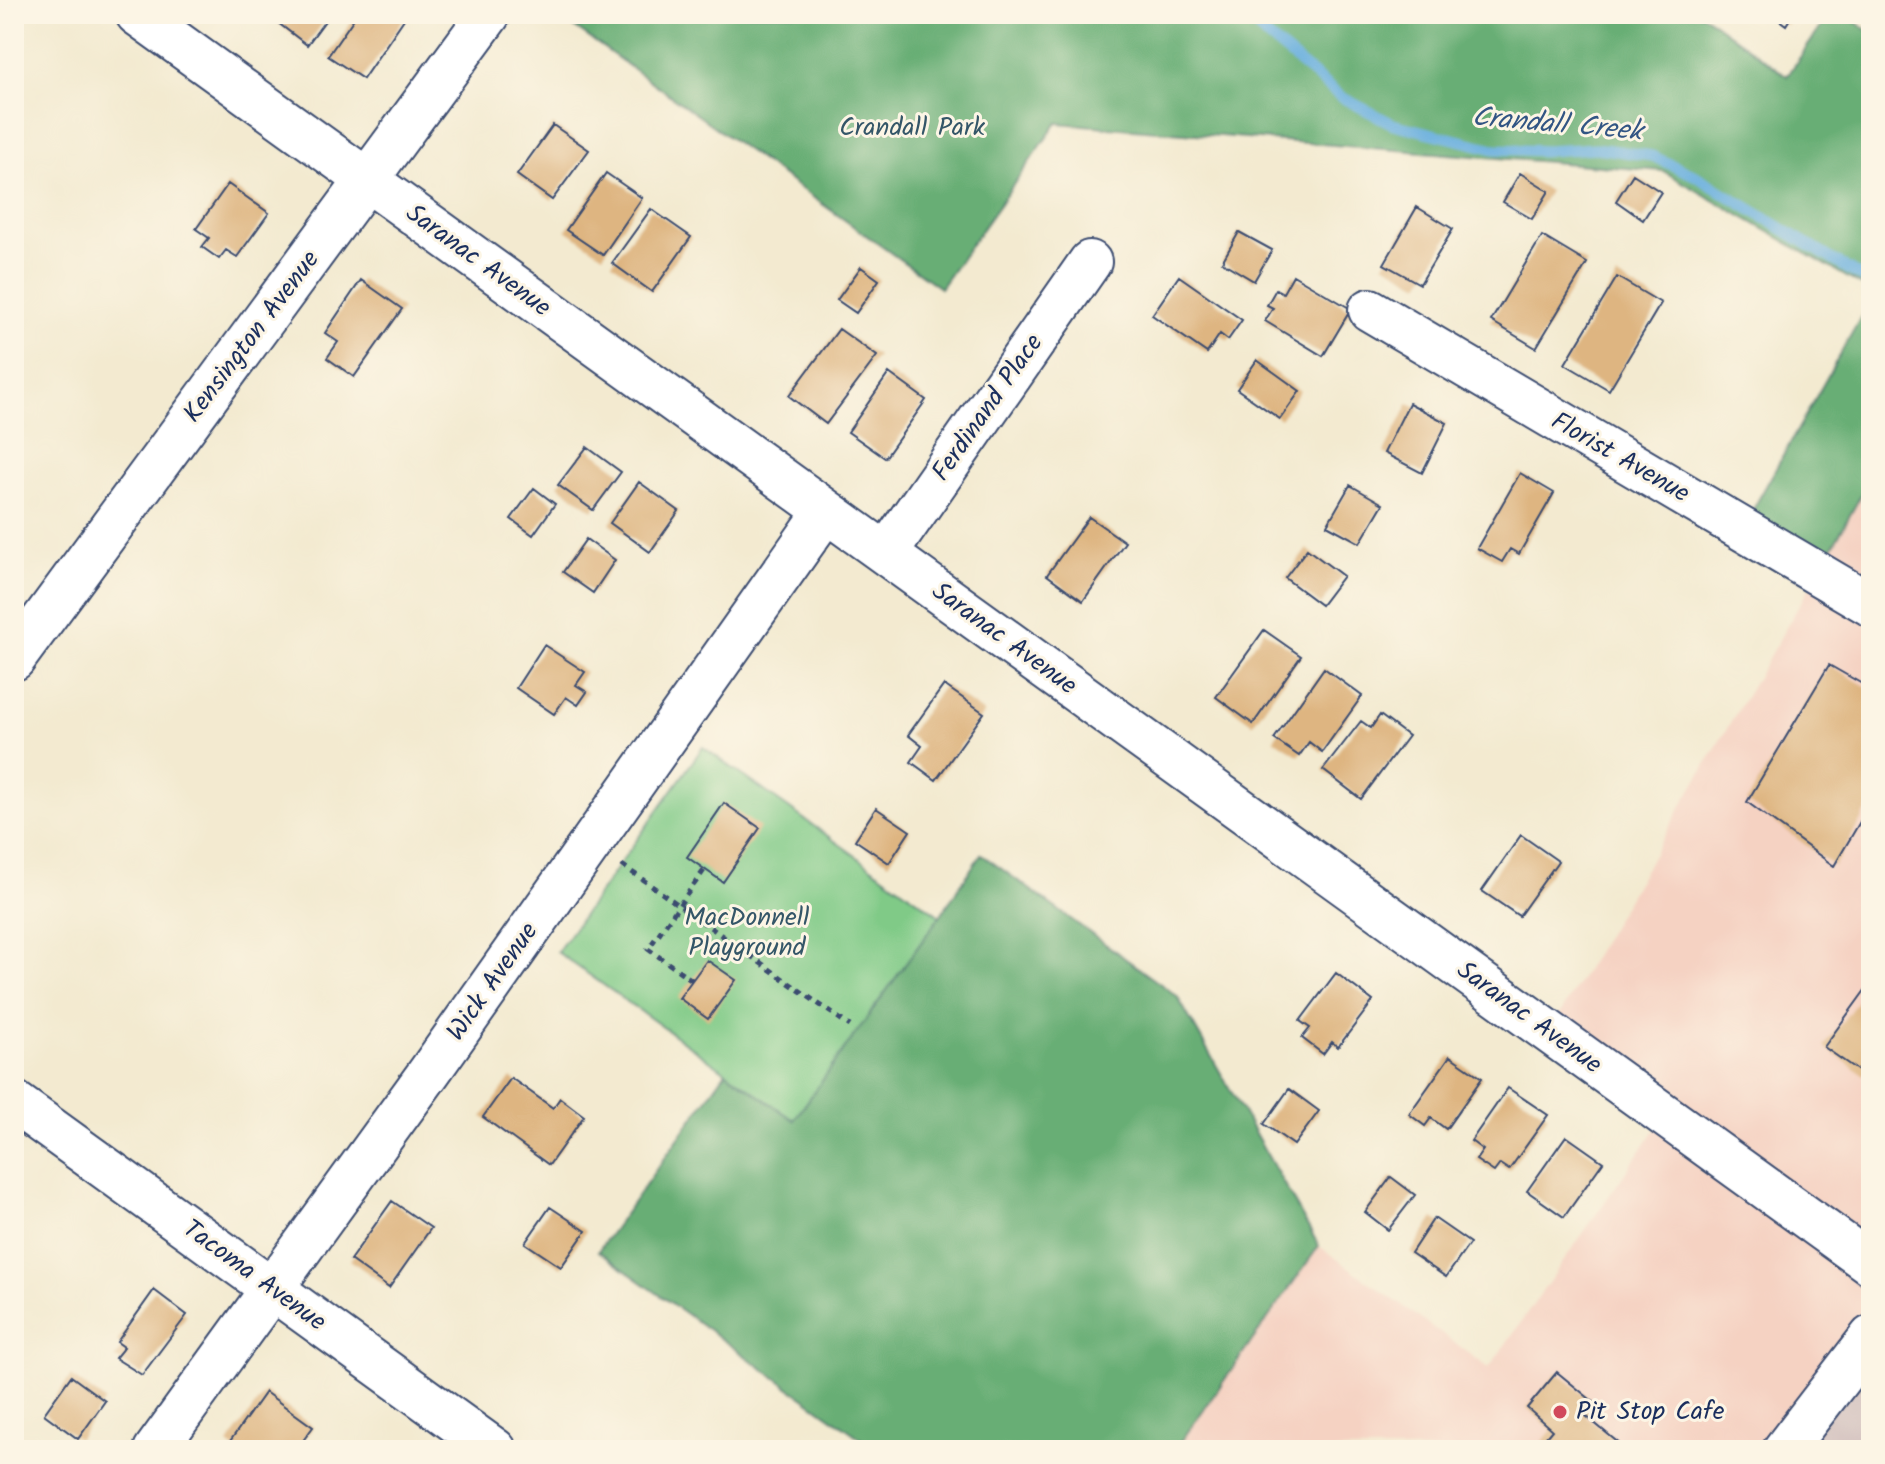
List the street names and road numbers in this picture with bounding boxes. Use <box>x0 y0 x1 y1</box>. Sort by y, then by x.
street label: Saranac Avenue <box>396 194 560 329</box>
street label: Kensington Avenue <box>173 241 331 432</box>
street label: Ferdinand Place <box>921 325 1055 491</box>
street label: Florist Avenue <box>1543 401 1698 515</box>
street label: Saranac Avenue <box>922 572 1086 707</box>
street label: Wick Avenue <box>436 913 550 1050</box>
street label: Saranac Avenue <box>1447 951 1611 1086</box>
street label: Tacoma Avenue <box>173 1209 335 1343</box>

